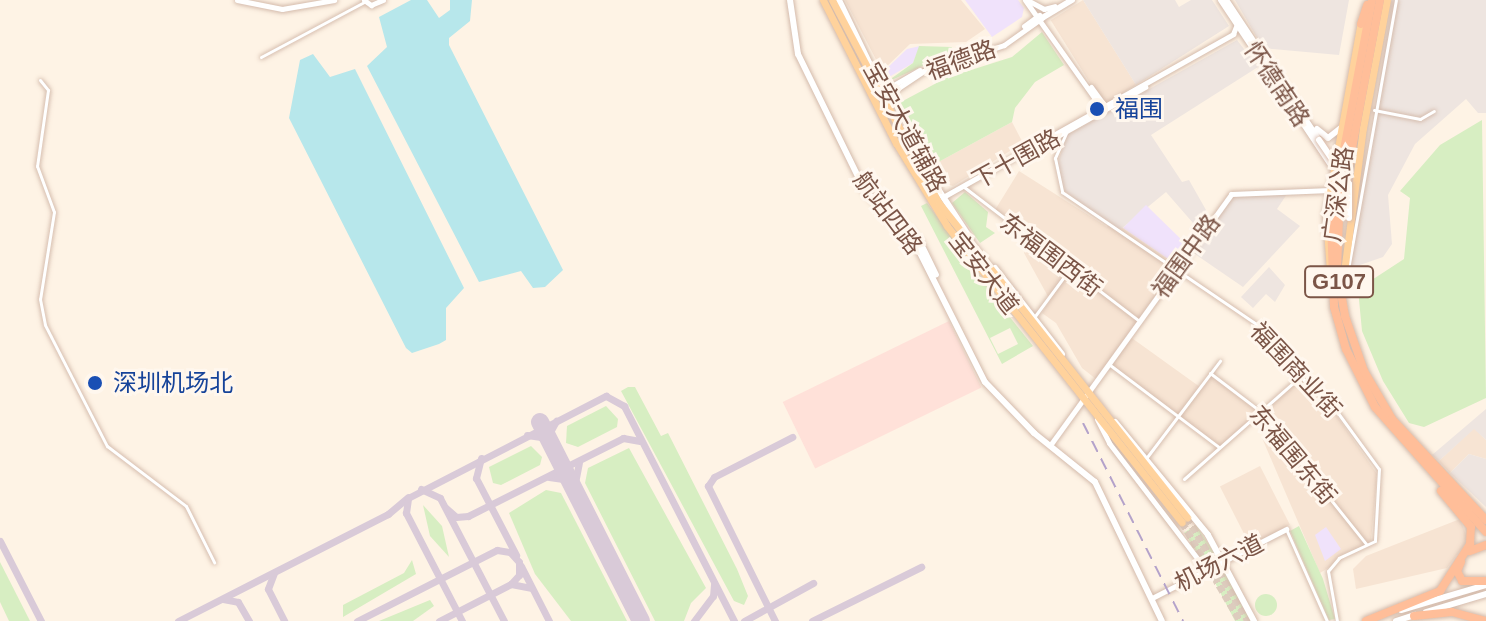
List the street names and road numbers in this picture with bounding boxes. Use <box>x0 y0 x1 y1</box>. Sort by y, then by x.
street label: 福德路 <box>922 34 1000 86</box>
street label: 怀德南路 <box>1238 36 1316 132</box>
street label: 宝安大道辅路 <box>857 57 953 197</box>
street label: 下十围路 <box>967 123 1065 195</box>
street label: 广深公路 <box>1317 144 1359 244</box>
street label: 航站四路 <box>848 166 928 260</box>
street label: 东福围西街 <box>994 207 1108 303</box>
street label: 福围中路 <box>1146 209 1226 303</box>
street label: 宝安大道 <box>943 226 1025 320</box>
road number: G107 <box>1303 264 1375 300</box>
street label: 福围商业街 <box>1245 316 1347 424</box>
street label: 东福围东街 <box>1243 400 1343 510</box>
street label: 机场六道 <box>1170 528 1268 598</box>

